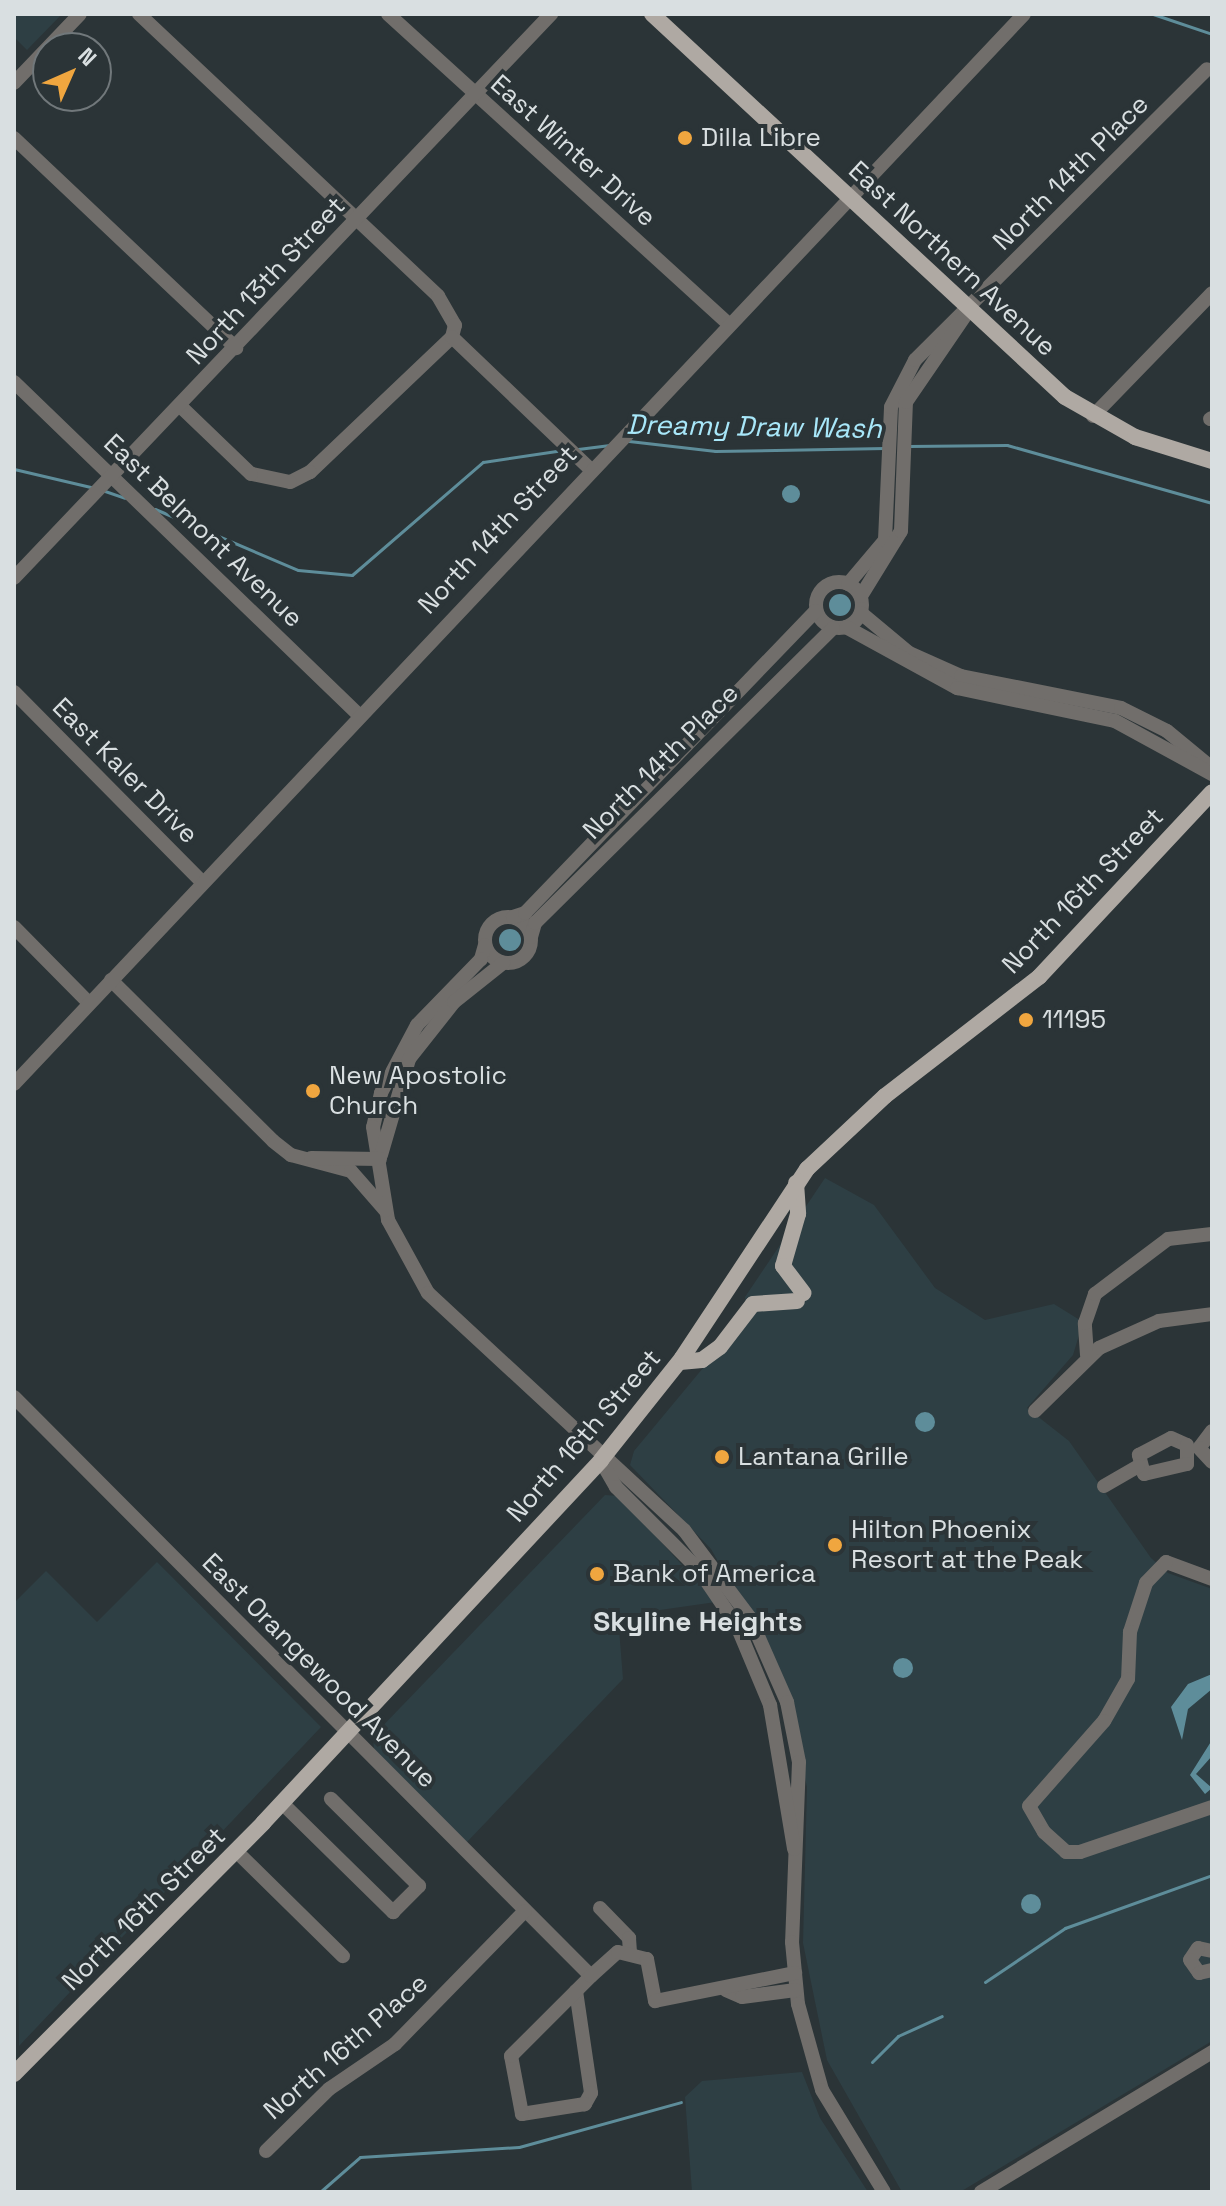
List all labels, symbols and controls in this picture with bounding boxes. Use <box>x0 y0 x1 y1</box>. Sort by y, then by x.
north arrow <box>32 32 112 112</box>
text: N <box>72 41 103 72</box>
street label: East Winter Drive <box>484 69 662 233</box>
street label: North 14th Place <box>987 89 1155 257</box>
place label: Dilla Libre <box>701 122 821 154</box>
marker: Dilla Libre <box>676 129 694 147</box>
street label: East Northern Avenue <box>842 155 1062 363</box>
street label: North 13th Street <box>180 191 352 371</box>
water label: Dreamy Draw Wash <box>626 407 882 445</box>
street label: East Belmont Avenue <box>97 428 309 634</box>
street label: North 14th Street <box>412 439 584 621</box>
street label: North 14th Place <box>577 678 745 846</box>
street label: East Kaler Drive <box>46 692 204 850</box>
street label: North 16th Street <box>996 802 1170 980</box>
place label: 11195 <box>1042 1004 1106 1036</box>
marker: 11195 <box>1017 1011 1035 1029</box>
place label: New Apostolic Church <box>329 1060 507 1122</box>
marker: New Apostolic Church <box>304 1082 322 1100</box>
street label: North 16th Street <box>501 1343 667 1529</box>
place label: Lantana Grille <box>738 1441 909 1473</box>
marker: Lantana Grille <box>713 1448 731 1466</box>
place label: Hilton Phoenix Resort at the Peak <box>851 1514 1083 1576</box>
marker: Hilton Phoenix Resort at the Peak <box>826 1536 844 1554</box>
street label: East Orangewood Avenue <box>195 1547 443 1795</box>
place label: Bank of America <box>613 1558 816 1590</box>
marker: Bank of America <box>588 1565 606 1583</box>
district label: Skyline Heights <box>593 1604 803 1638</box>
street label: North 16th Street <box>56 1821 232 1997</box>
street label: North 16th Place <box>258 1967 434 2127</box>

